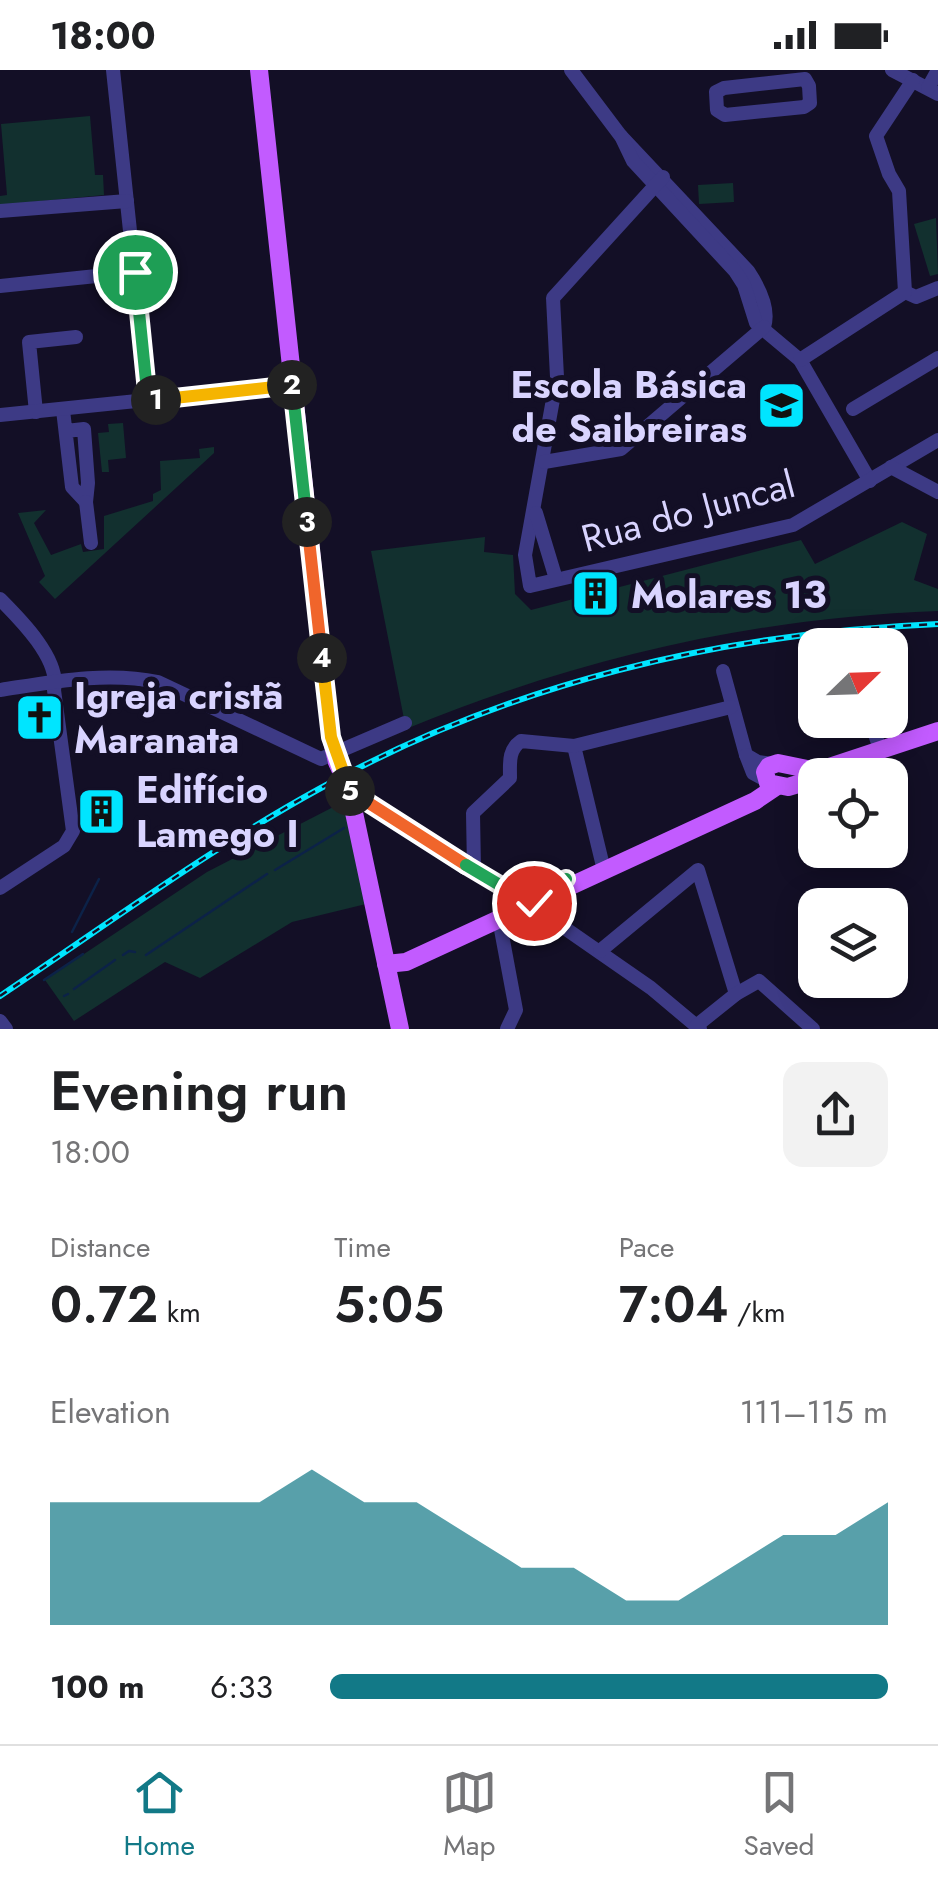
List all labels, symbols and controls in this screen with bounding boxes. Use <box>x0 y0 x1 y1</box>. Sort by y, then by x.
text: 18:00 <box>50 8 156 63</box>
pin <box>93 230 178 315</box>
icon: arrive <box>108 245 163 300</box>
place label: Escola Básica de Saibreiras <box>510 357 747 456</box>
pin: 2 <box>267 360 317 410</box>
text: 2 <box>283 364 301 405</box>
pin: 1 <box>131 375 181 425</box>
text: 1 <box>149 379 163 420</box>
school or university icon: Escola Básica de Saibreiras <box>756 380 808 432</box>
street label: Rua do Juncal <box>575 456 801 566</box>
pin: 3 <box>282 497 332 547</box>
text: 3 <box>298 501 316 542</box>
place label: Molares 13 <box>631 567 827 622</box>
building icon: Molares 13 <box>570 568 622 620</box>
north arrow <box>798 628 908 738</box>
map controls <box>798 628 908 998</box>
pin: 4 <box>297 633 347 683</box>
text: 4 <box>312 637 332 678</box>
place label: Igreja cristã Maranata <box>74 668 283 767</box>
church icon: Igreja cristã Maranata <box>13 691 65 743</box>
button: locate <box>798 758 908 868</box>
place label: Edifício Lamego I <box>136 762 299 861</box>
pin: 5 <box>325 766 375 816</box>
text: 5 <box>341 770 359 811</box>
building icon: Edifício Lamego I <box>75 785 127 837</box>
pin <box>492 861 577 946</box>
icon: check <box>507 876 562 931</box>
button: layers <box>798 888 908 998</box>
text: Evening run <box>50 1051 348 1131</box>
button: share <box>783 1062 888 1167</box>
text: 18:00 <box>50 1129 130 1175</box>
text: Distance <box>50 1227 150 1268</box>
text: Time <box>334 1227 391 1268</box>
text: Pace <box>619 1227 674 1268</box>
text: 0.72 <box>50 1268 158 1341</box>
text: 5:05 <box>334 1268 444 1341</box>
text: 7:04 <box>619 1268 729 1341</box>
text: km <box>158 1292 201 1333</box>
text: /km <box>729 1292 786 1333</box>
text: Elevation <box>50 1389 171 1435</box>
text: 111–115 m <box>740 1389 888 1435</box>
text: 100 m <box>50 1664 145 1710</box>
text: 6:33 <box>210 1664 273 1710</box>
tab: Home <box>123 1765 195 1866</box>
tab: Map <box>442 1765 497 1866</box>
tab: Saved <box>744 1765 815 1866</box>

